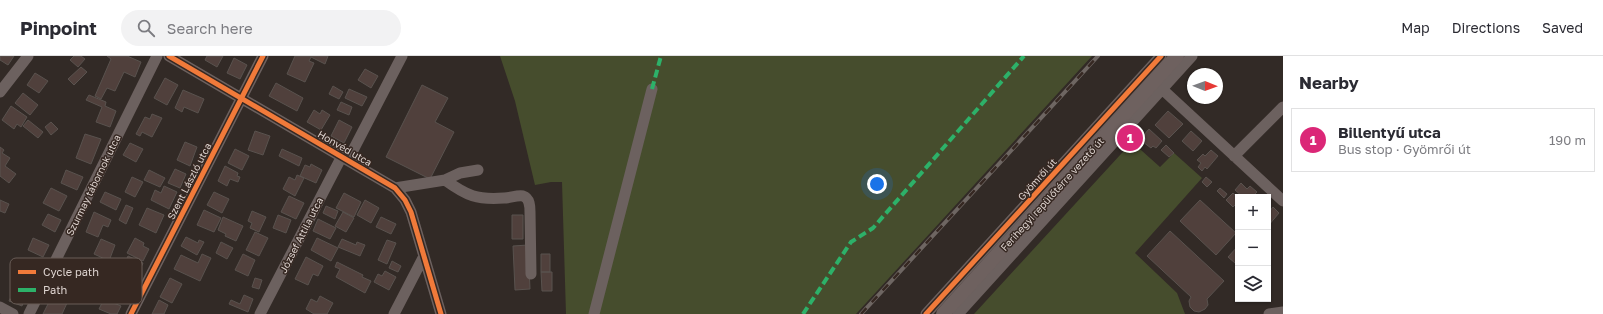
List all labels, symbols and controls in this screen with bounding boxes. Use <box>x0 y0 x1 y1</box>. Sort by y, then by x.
search box <box>121 10 401 46</box>
text: Pinpoint <box>20 16 97 39</box>
icon: search <box>135 17 157 39</box>
text: Search here <box>167 19 253 37</box>
text: Map <box>1401 19 1430 36</box>
text: Directions <box>1452 19 1520 36</box>
text: Saved <box>1542 19 1583 36</box>
north arrow <box>1187 68 1223 104</box>
text: Nearby <box>1299 72 1359 93</box>
pin: 1 <box>1117 123 1143 153</box>
text: Billentyű utca <box>1338 123 1441 141</box>
street label: Honvéd utca <box>316 128 374 168</box>
text: 1 <box>1310 132 1316 148</box>
text: 190 m <box>1549 132 1586 148</box>
street label: Szurmay tábornok utca <box>63 133 123 237</box>
street label: Ferihegyi repülőtérre vezető út <box>998 135 1106 253</box>
street label: Szent László utca <box>165 141 213 221</box>
text: Bus stop · Gyömrői út <box>1338 141 1471 157</box>
street label: Gyömrői út <box>1015 156 1059 202</box>
your location <box>867 174 887 194</box>
map controls <box>1235 194 1271 302</box>
button: + <box>1235 194 1271 230</box>
street label: József Attila utca <box>277 195 325 275</box>
button: − <box>1235 230 1271 266</box>
legend <box>10 258 142 304</box>
text: Cycle path <box>43 265 99 278</box>
button: layers <box>1235 266 1271 302</box>
text: Path <box>43 283 67 296</box>

